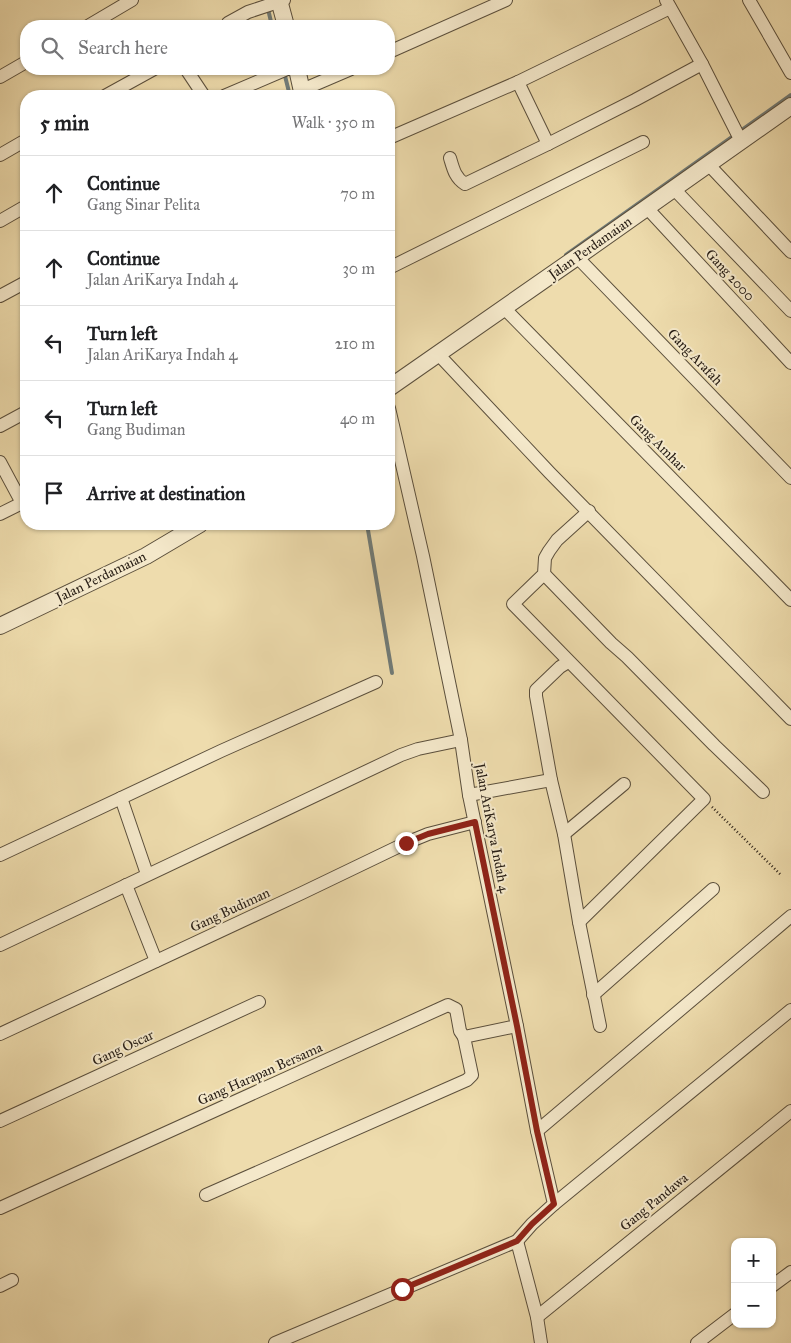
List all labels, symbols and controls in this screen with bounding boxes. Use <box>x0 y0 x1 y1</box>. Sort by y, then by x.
search box <box>20 20 395 75</box>
icon: search <box>38 34 66 62</box>
text: Search here <box>78 36 168 59</box>
text: 5 min <box>40 110 89 136</box>
text: Walk · 350 m <box>292 113 375 132</box>
text: Continue <box>87 172 160 195</box>
icon: ahead <box>40 179 68 207</box>
text: 70 m <box>340 184 375 203</box>
text: Gang Sinar Pelita <box>87 195 200 214</box>
street label: Jalan Perdamaian <box>543 213 636 285</box>
street label: Gang 2000 <box>702 246 758 304</box>
text: Continue <box>87 247 160 270</box>
icon: ahead <box>40 254 68 282</box>
text: 30 m <box>342 259 375 278</box>
text: Jalan AriKarya Indah 4 <box>87 270 238 289</box>
text: Turn left <box>87 322 157 345</box>
street label: Gang Arafah <box>664 325 726 389</box>
icon: left <box>40 329 68 357</box>
text: 210 m <box>335 334 375 353</box>
text: Jalan AriKarya Indah 4 <box>87 345 238 364</box>
text: Turn left <box>87 397 157 420</box>
icon: left <box>40 404 68 432</box>
text: 40 m <box>340 409 375 428</box>
street label: Gang Amhar <box>626 411 690 475</box>
text: Gang Budiman <box>87 420 185 439</box>
icon: arrive <box>40 479 68 507</box>
text: Arrive at destination <box>87 482 245 505</box>
street label: Jalan Perdamaian <box>51 548 150 608</box>
street label: Jalan AriKarya Indah 4 <box>470 760 513 896</box>
route end <box>395 832 418 855</box>
street label: Gang Budiman <box>187 884 273 936</box>
street label: Gang Oscar <box>89 1026 157 1070</box>
street label: Gang Harapan Bersama <box>195 1039 325 1109</box>
street label: Gang Pandawa <box>617 1169 691 1235</box>
map controls <box>731 1238 776 1328</box>
button: + <box>731 1238 776 1283</box>
route start <box>391 1278 414 1301</box>
button: − <box>731 1283 776 1328</box>

